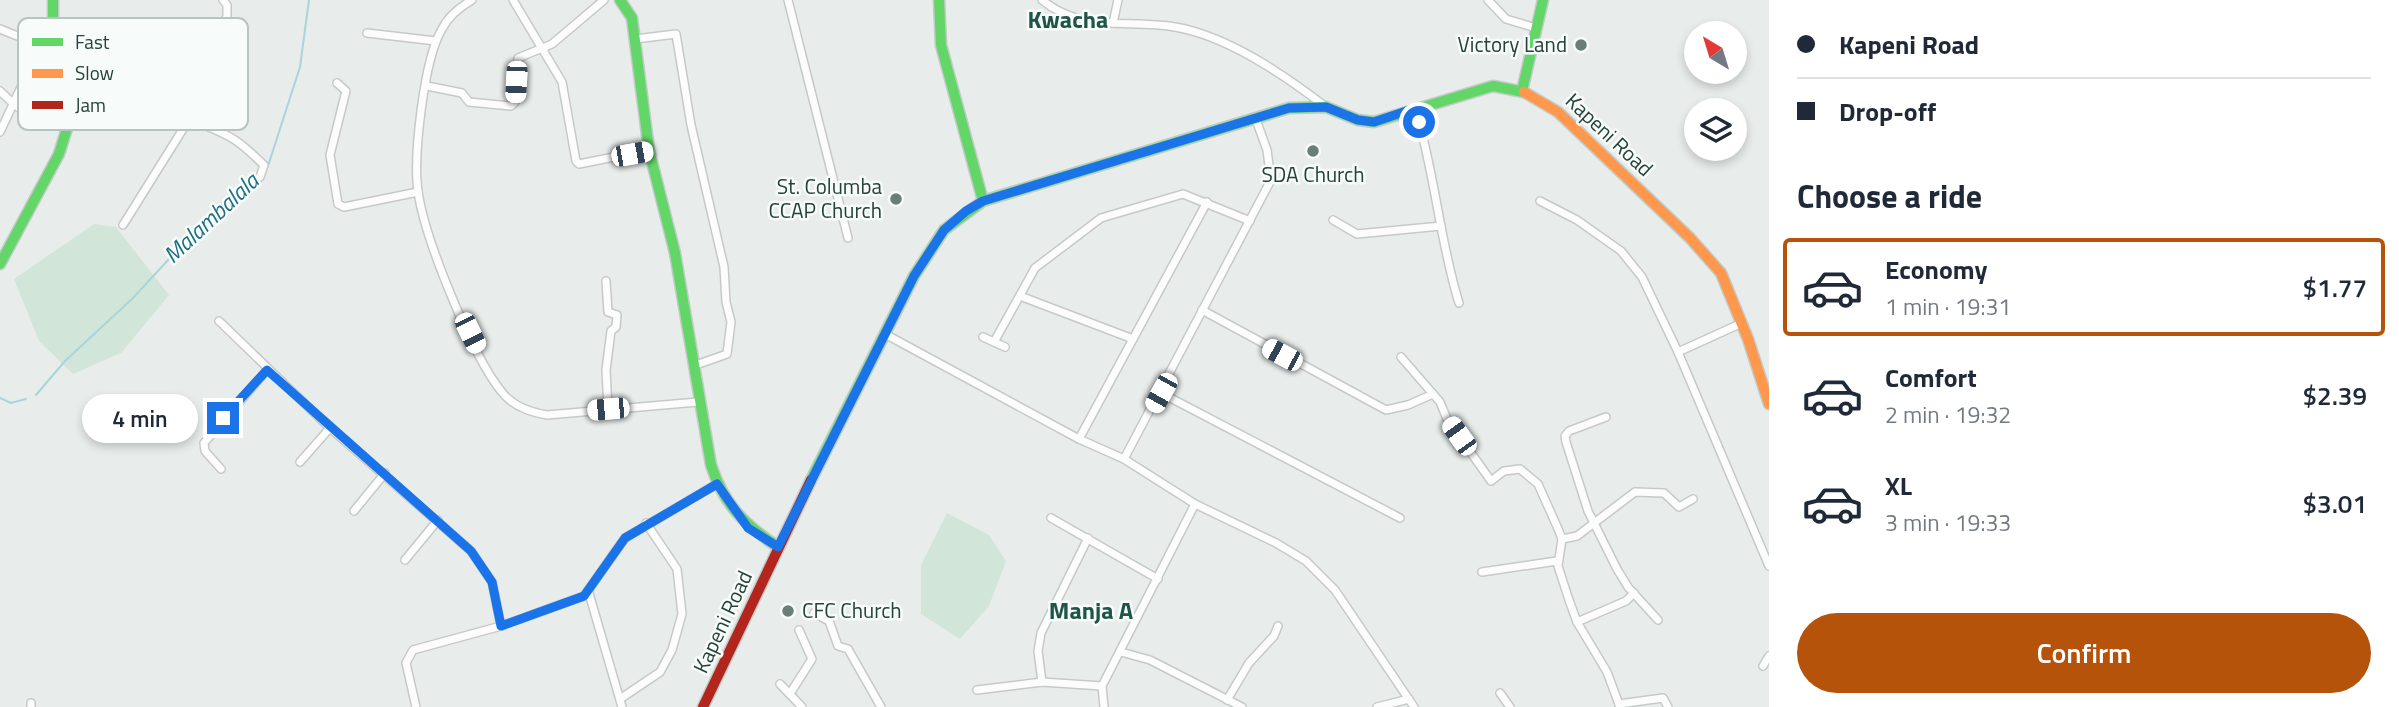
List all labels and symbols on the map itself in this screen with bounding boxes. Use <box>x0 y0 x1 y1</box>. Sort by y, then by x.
district label: Kwacha <box>1028 1 1108 37</box>
legend <box>18 18 248 130</box>
north arrow <box>1684 21 1746 84</box>
text: Fast <box>75 27 110 56</box>
place label: Victory Land <box>1458 28 1567 60</box>
marker: Victory Land <box>1573 37 1589 53</box>
text: Slow <box>75 58 114 87</box>
car <box>505 60 528 104</box>
street label: Kapeni Road <box>1559 85 1661 184</box>
text: Jam <box>75 90 106 119</box>
route start <box>1403 106 1435 138</box>
car <box>610 140 655 168</box>
marker: SDA Church <box>1305 143 1321 159</box>
place label: SDA Church <box>1261 158 1365 190</box>
water label: Malambalala <box>155 163 267 271</box>
place label: St. Columba CCAP Church <box>768 170 882 226</box>
marker: St. Columba CCAP Church <box>888 191 904 207</box>
car <box>452 310 489 356</box>
car <box>1259 336 1306 374</box>
car <box>1142 370 1181 416</box>
callout: 4 min <box>83 394 198 442</box>
car <box>587 397 630 421</box>
route end <box>207 402 239 434</box>
car <box>1439 413 1480 459</box>
street label: Kapeni Road <box>684 565 760 678</box>
district label: Manja A <box>1049 592 1134 628</box>
place label: CFC Church <box>802 594 902 626</box>
marker: CFC Church <box>780 603 796 619</box>

